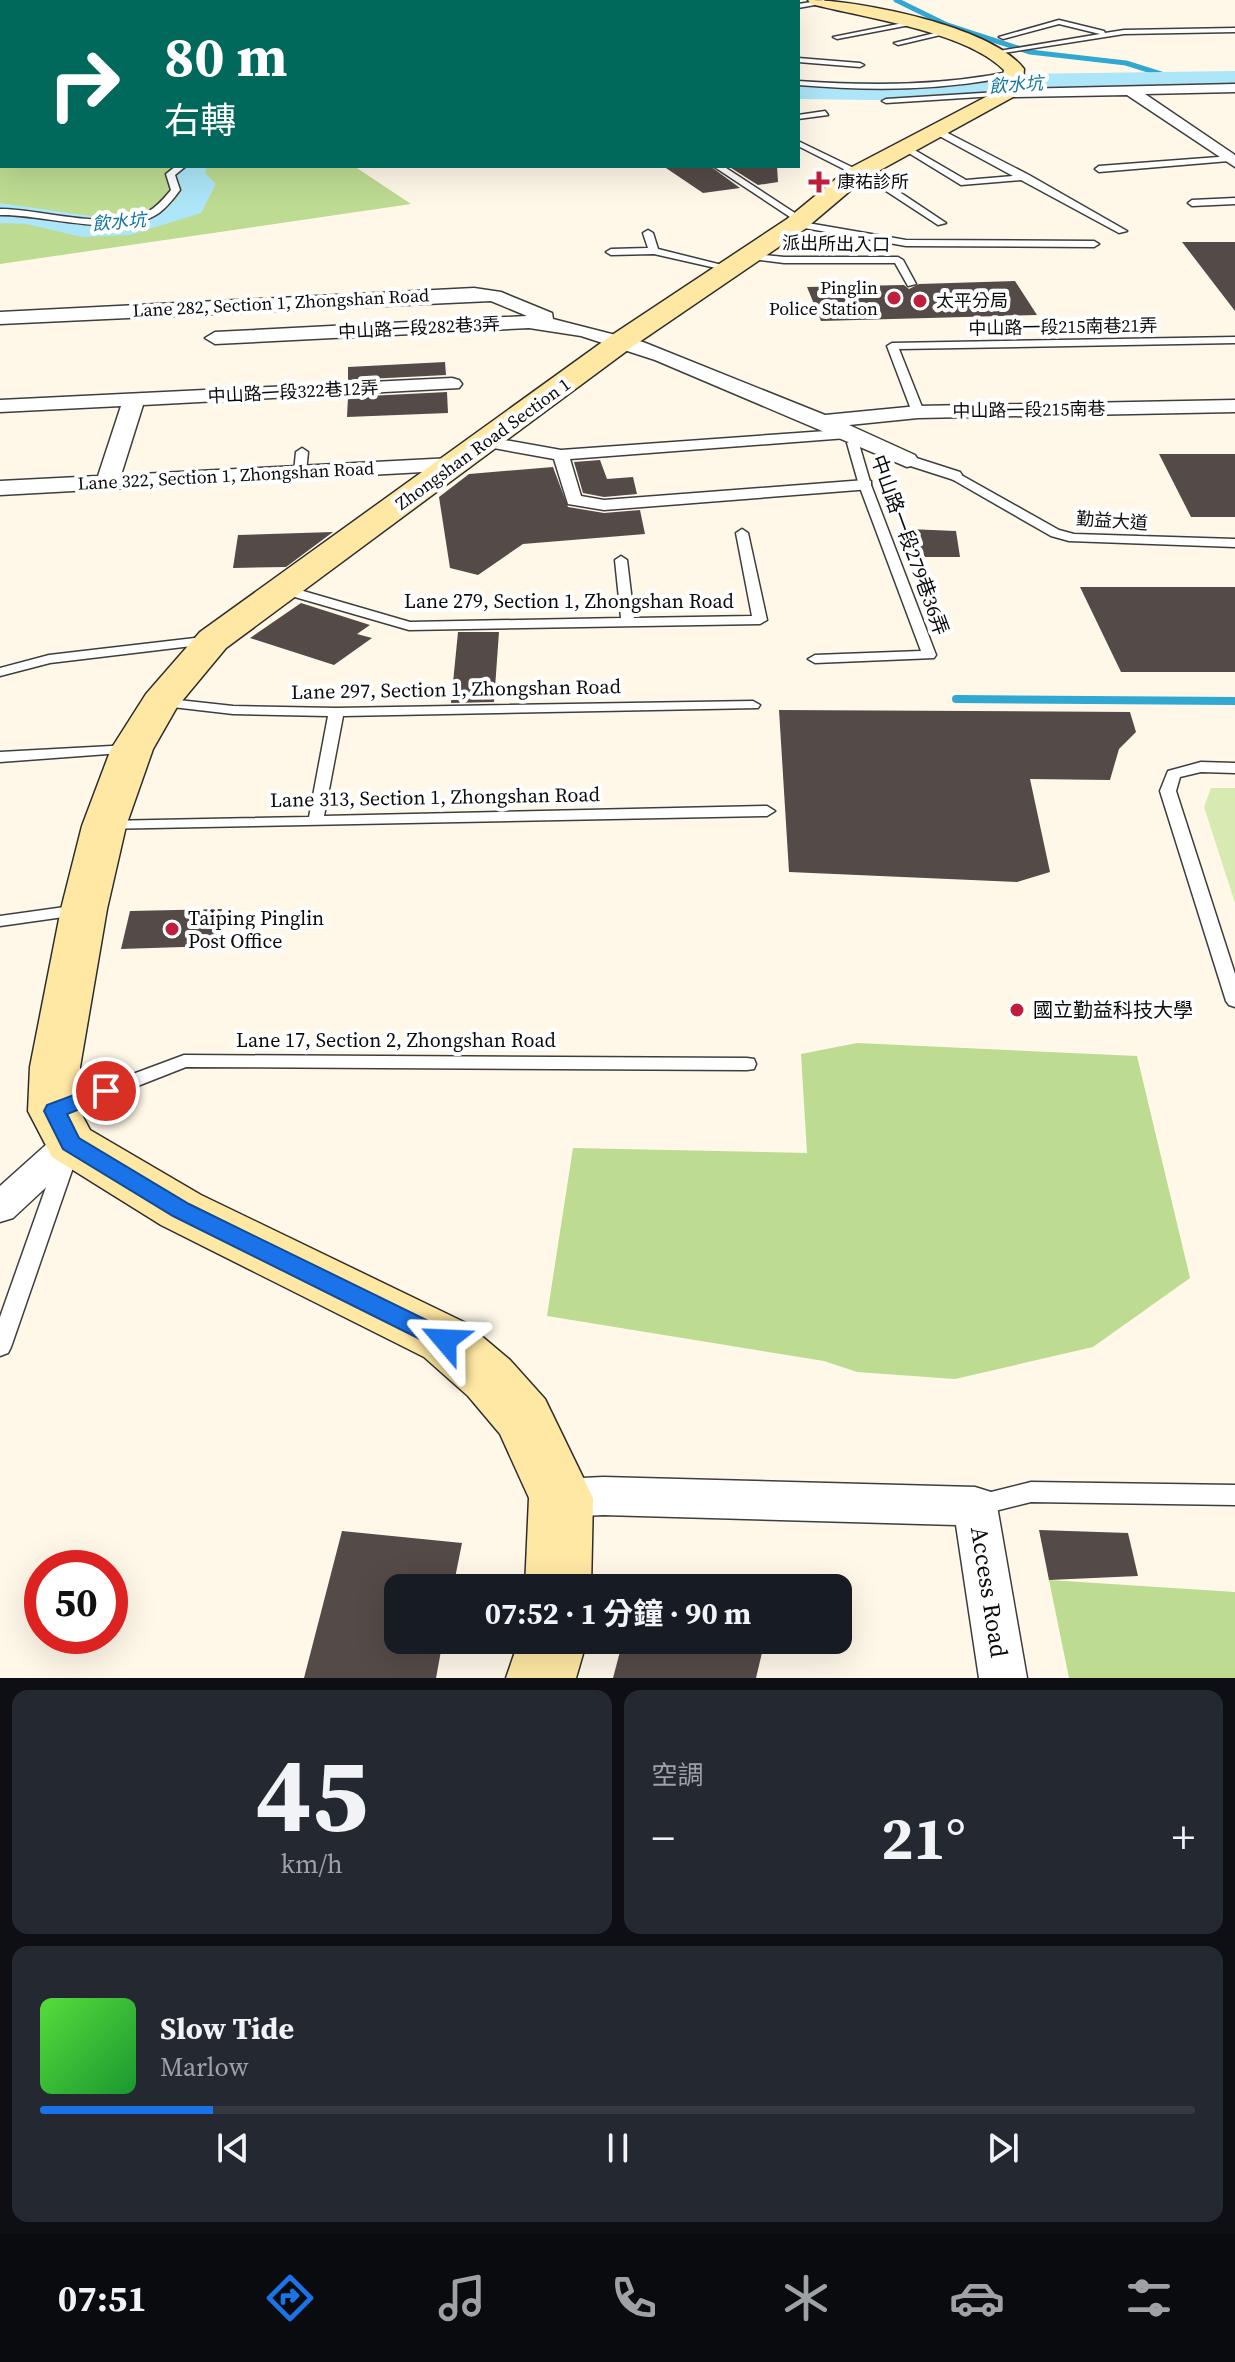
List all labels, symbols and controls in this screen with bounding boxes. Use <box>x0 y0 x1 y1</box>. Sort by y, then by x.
text: 80 m <box>164 18 287 95</box>
icon: right <box>32 32 136 136</box>
water label: 飲水坑 <box>988 70 1047 99</box>
text: 右轉 <box>164 96 236 145</box>
place label: 康祐診所 <box>837 169 909 194</box>
marker: 康祐診所 <box>808 171 830 193</box>
water label: 飲水坑 <box>91 206 150 236</box>
street label: 派出所出入口 <box>782 230 890 257</box>
place label: Pinglin Police Station <box>769 275 878 321</box>
street label: Lane 282, Section 1, Zhongshan Road <box>132 282 430 323</box>
place label: 太平分局 <box>936 288 1008 313</box>
marker: Pinglin Police Station <box>885 289 903 307</box>
marker: 太平分局 <box>911 292 929 310</box>
street label: 中山路一段282巷3弄 <box>337 311 501 344</box>
street label: 中山路一段215南巷21弄 <box>968 312 1158 341</box>
street label: Zhongshan Road Section 1 <box>390 372 575 516</box>
street label: 中山路一段322巷12弄 <box>207 375 379 408</box>
street label: 中山路一段215南巷 <box>952 396 1106 423</box>
street label: 中山路一段279巷36弄 <box>864 451 956 639</box>
street label: Lane 322, Section 1, Zhongshan Road <box>77 455 375 496</box>
street label: 勤益大道 <box>1075 506 1149 535</box>
street label: Lane 279, Section 1, Zhongshan Road <box>404 587 735 615</box>
street label: Lane 297, Section 1, Zhongshan Road <box>291 672 622 706</box>
street label: Lane 313, Section 1, Zhongshan Road <box>270 780 601 814</box>
place label: Taiping Pinglin Post Office <box>188 904 324 955</box>
marker: Taiping Pinglin Post Office <box>163 920 181 938</box>
place label: 國立勤益科技大學 <box>1033 996 1193 1024</box>
marker: 國立勤益科技大學 <box>1008 1001 1026 1019</box>
street label: Lane 17, Section 2, Zhongshan Road <box>236 1026 557 1054</box>
pin <box>72 1057 140 1125</box>
icon: arrive <box>84 1069 128 1113</box>
position arrow <box>403 1298 487 1382</box>
street label: Access Road <box>963 1524 1016 1660</box>
speed limit sign: 50 <box>24 1550 128 1654</box>
text: 07:52 · 1 分鐘 · 90 m <box>485 1593 751 1634</box>
text: 45 <box>255 1722 368 1865</box>
text: 空調 <box>652 1757 704 1793</box>
text: 21° <box>881 1797 966 1879</box>
text: − <box>652 1807 675 1868</box>
text: + <box>1172 1807 1195 1868</box>
text: km/h <box>281 1846 343 1882</box>
text: Slow Tide <box>160 2008 294 2049</box>
text: Marlow <box>160 2049 249 2085</box>
icon: previous <box>211 2126 255 2170</box>
icon: pause <box>596 2126 640 2170</box>
icon: next <box>981 2126 1025 2170</box>
icon: directions <box>262 2270 318 2326</box>
icon: music <box>434 2270 490 2326</box>
icon: phone <box>606 2270 662 2326</box>
icon: climate <box>778 2270 834 2326</box>
icon: car <box>949 2270 1005 2326</box>
icon: filters <box>1121 2270 1177 2326</box>
text: 07:51 <box>58 2274 147 2323</box>

